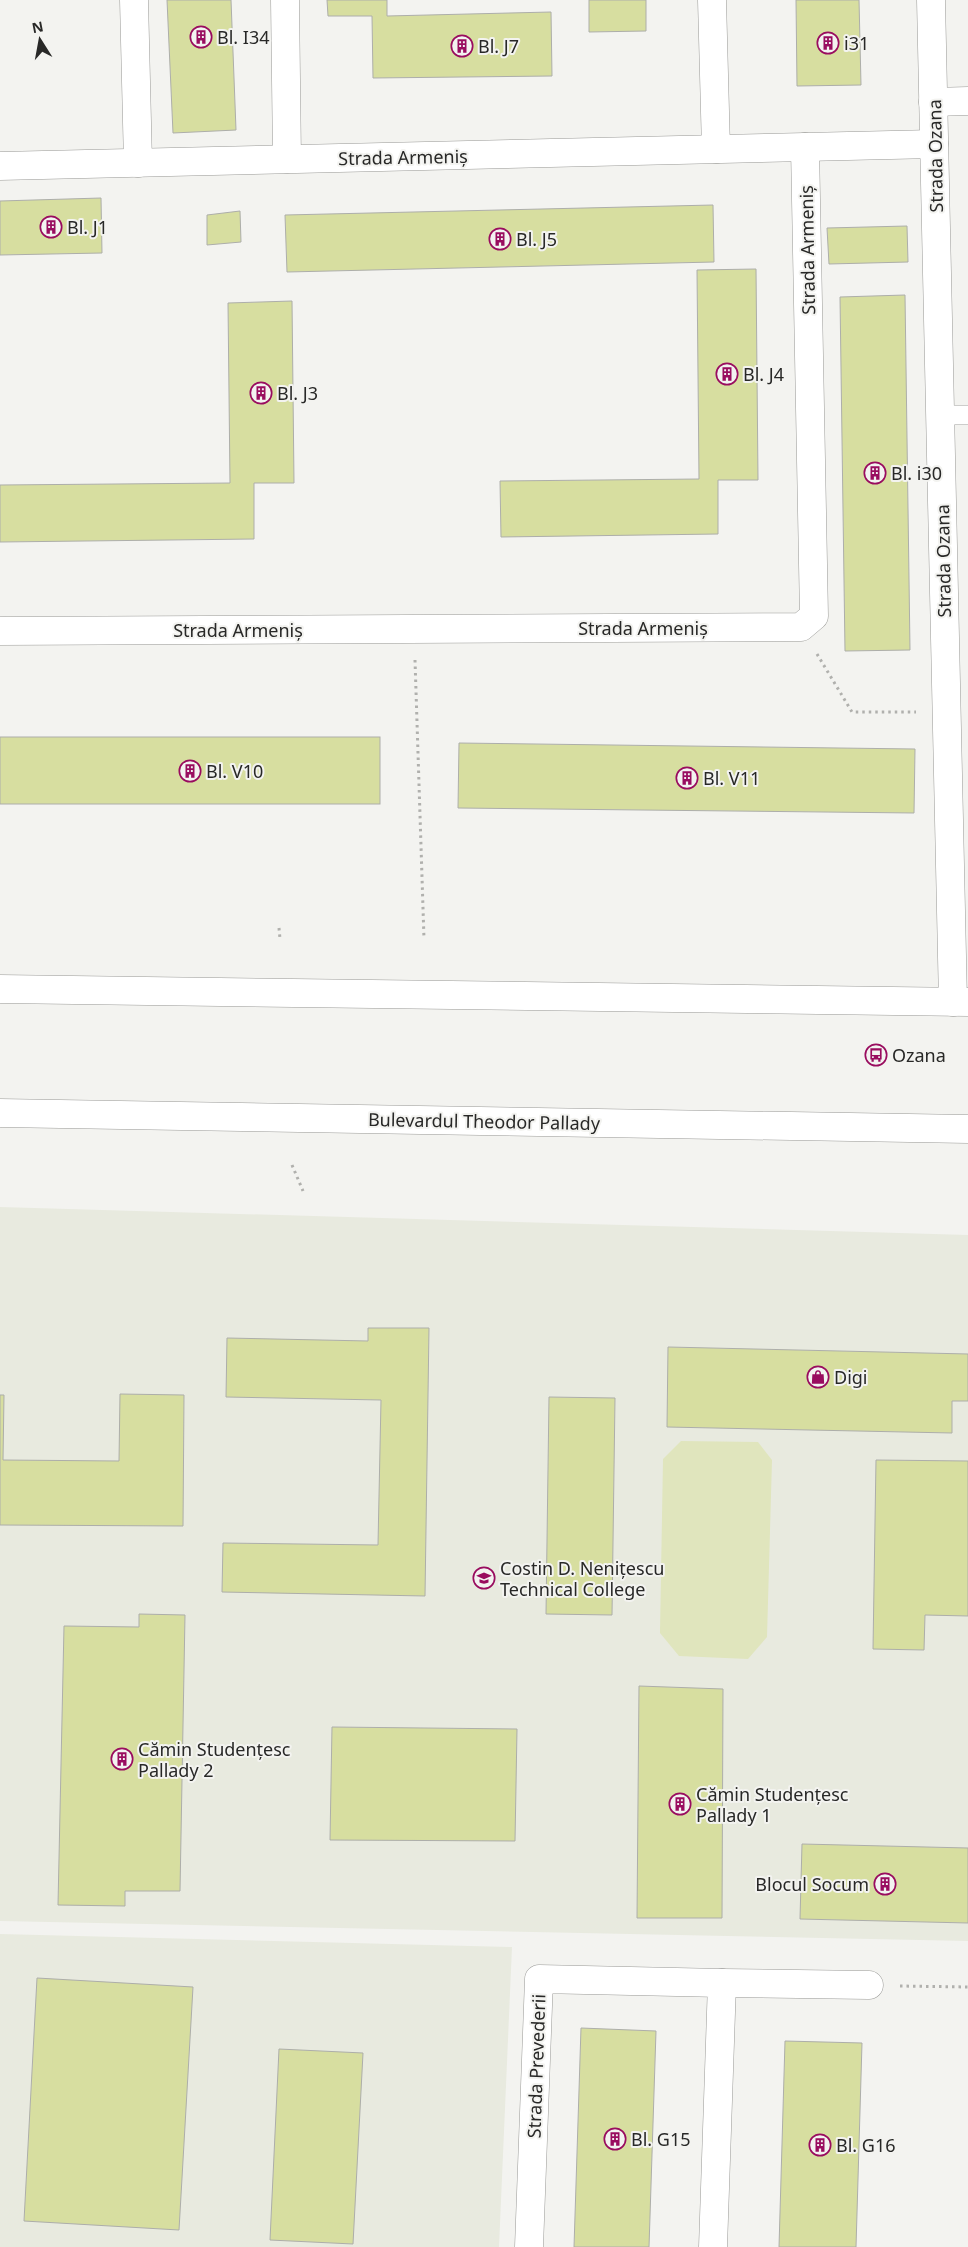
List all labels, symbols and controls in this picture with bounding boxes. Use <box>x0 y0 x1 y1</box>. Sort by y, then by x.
north arrow <box>15 15 65 65</box>
text: N <box>30 16 45 37</box>
building icon: Bl. I34 <box>189 25 213 49</box>
place label: Bl. I34 <box>217 25 270 49</box>
building icon: i31 <box>816 31 840 55</box>
place label: i31 <box>844 31 869 55</box>
building icon: Bl. J7 <box>450 34 474 58</box>
place label: Bl. J7 <box>478 34 519 58</box>
street label: Strada Ozana <box>922 99 948 213</box>
street label: Strada Armeniș <box>338 144 468 170</box>
street label: Strada Armeniș <box>794 185 820 315</box>
building icon: Bl. J1 <box>39 215 63 239</box>
place label: Bl. J1 <box>67 215 108 239</box>
building icon: Bl. J5 <box>488 227 512 251</box>
place label: Bl. J5 <box>516 227 557 251</box>
building icon: Bl. J4 <box>715 362 739 386</box>
place label: Bl. J4 <box>743 362 784 386</box>
building icon: Bl. J3 <box>249 381 273 405</box>
place label: Bl. J3 <box>277 381 318 405</box>
building icon: Bl. i30 <box>863 461 887 485</box>
place label: Bl. i30 <box>891 461 942 485</box>
street label: Strada Ozana <box>930 504 956 618</box>
street label: Strada Armeniș <box>578 616 708 640</box>
street label: Strada Armeniș <box>173 618 303 642</box>
building icon: Bl. V10 <box>178 759 202 783</box>
place label: Bl. V10 <box>206 759 263 783</box>
building icon: Bl. V11 <box>675 766 699 790</box>
place label: Bl. V11 <box>703 766 760 790</box>
bus stop icon: Ozana <box>864 1043 888 1067</box>
place label: Ozana <box>892 1043 946 1067</box>
street label: Bulevardul Theodor Pallady <box>368 1107 601 1135</box>
shop icon: Digi <box>806 1365 830 1389</box>
place label: Digi <box>834 1365 868 1389</box>
place label: Costin D. Nenițescu Technical College <box>500 1556 664 1601</box>
school or university icon: Costin D. Nenițescu Technical College <box>472 1566 496 1590</box>
place label: Cămin Studențesc Pallady 2 <box>138 1737 291 1782</box>
building icon: Cămin Studențesc Pallady 2 <box>110 1747 134 1771</box>
place label: Cămin Studențesc Pallady 1 <box>696 1782 849 1827</box>
building icon: Cămin Studențesc Pallady 1 <box>668 1792 692 1816</box>
place label: Blocul Socum <box>755 1872 869 1896</box>
building icon: Blocul Socum <box>873 1872 897 1896</box>
street label: Strada Prevederii <box>521 1993 551 2139</box>
building icon: Bl. G15 <box>603 2127 627 2151</box>
place label: Bl. G15 <box>631 2127 691 2151</box>
building icon: Bl. G16 <box>808 2133 832 2157</box>
place label: Bl. G16 <box>836 2133 896 2157</box>

